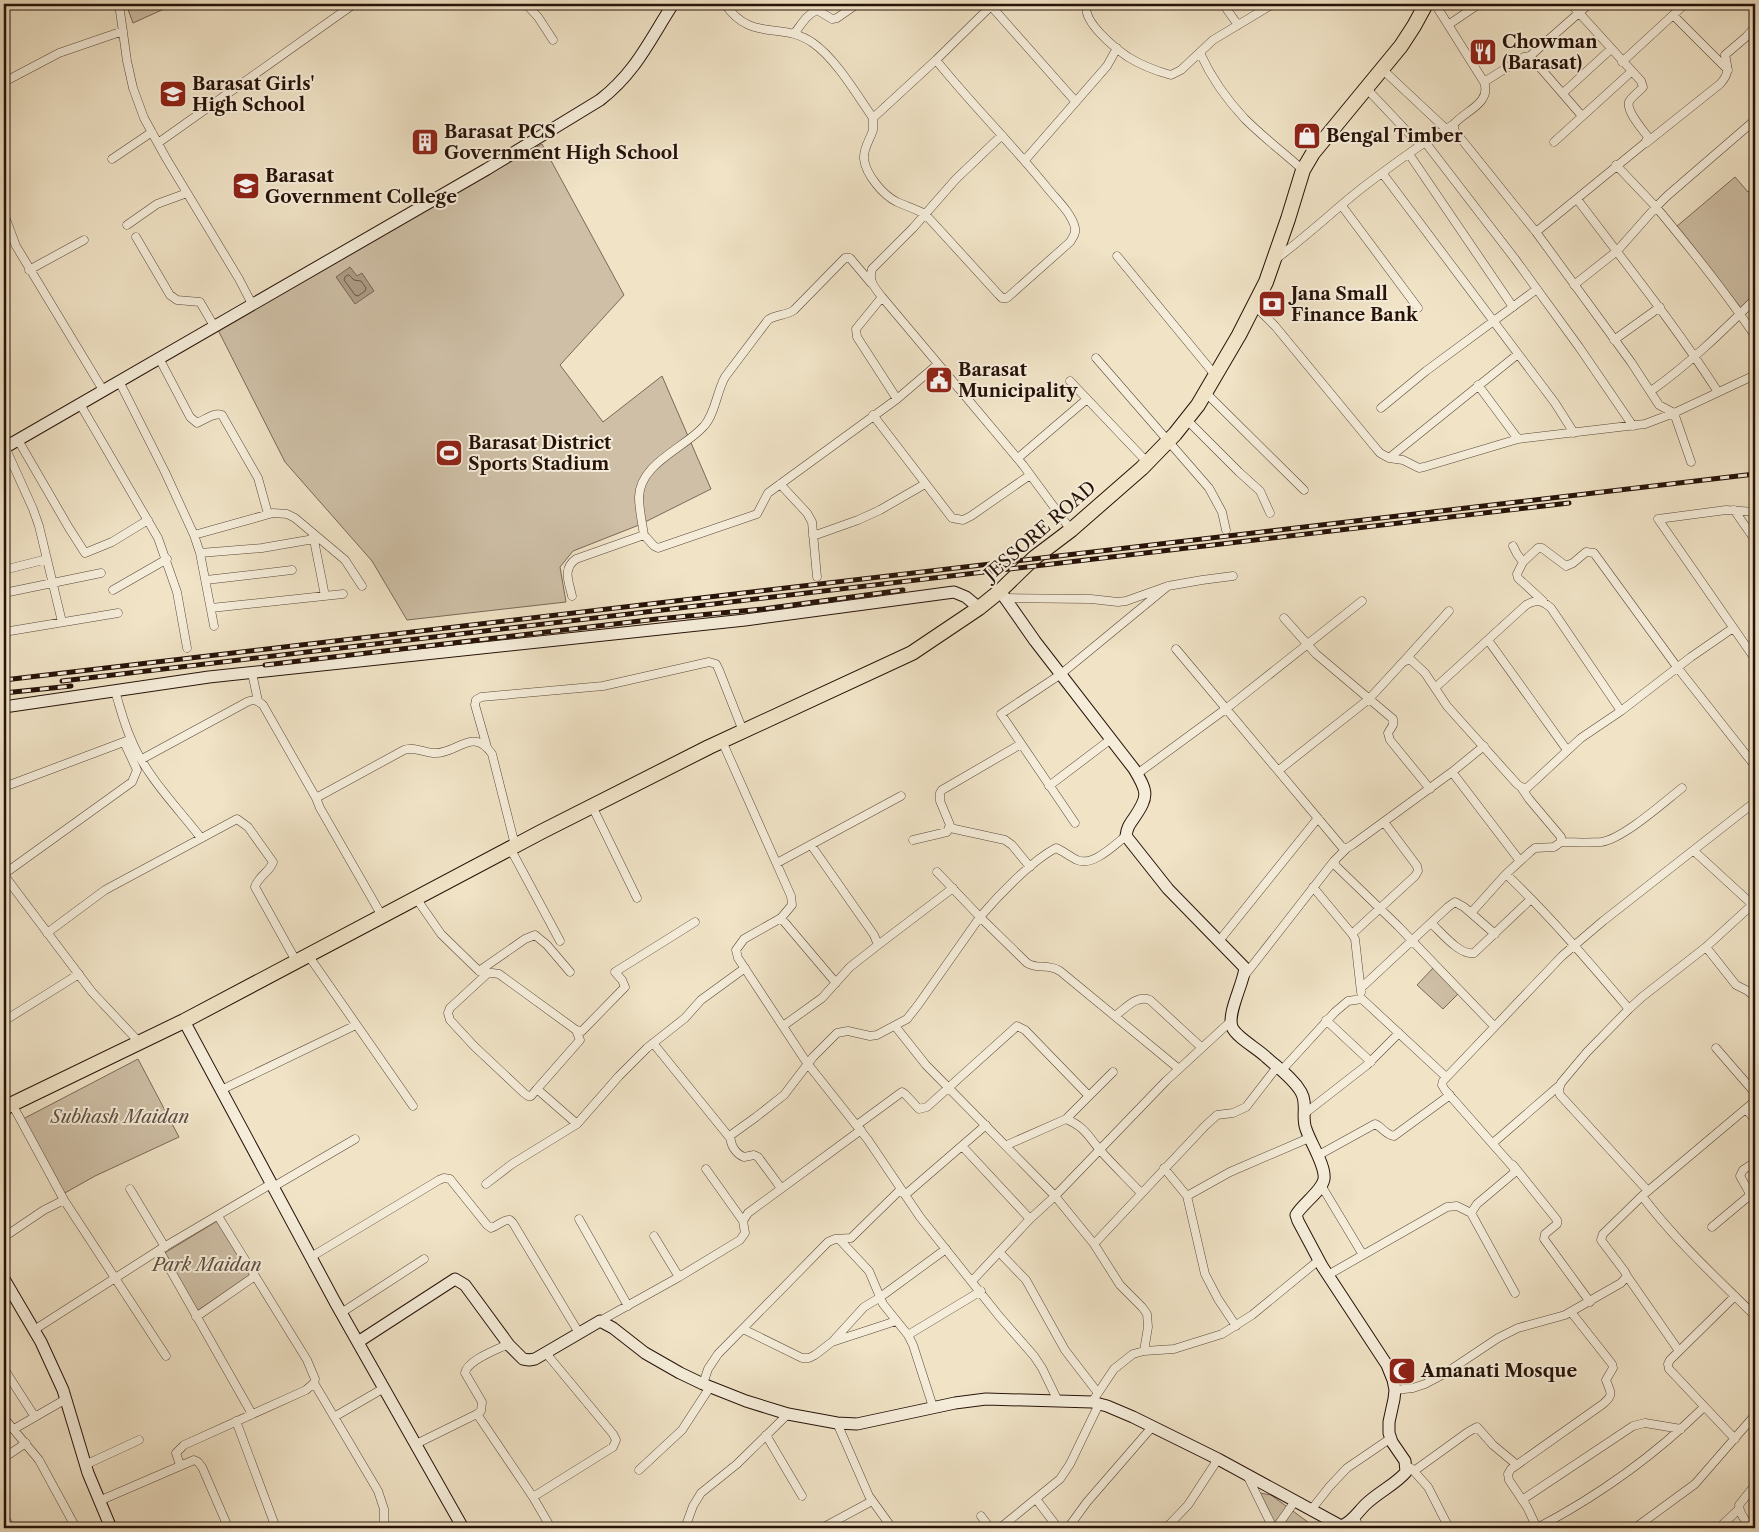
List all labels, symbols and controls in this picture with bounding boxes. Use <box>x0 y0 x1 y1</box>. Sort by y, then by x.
place label: Chowman (Barasat) <box>1502 31 1598 74</box>
restaurant icon: Chowman (Barasat) <box>1468 37 1498 67</box>
place label: Barasat Girls' High School <box>192 73 315 116</box>
school or university icon: Barasat Girls' High School <box>158 79 188 109</box>
place label: Barasat PCS Government High School <box>444 121 679 164</box>
shop icon: Bengal Timber <box>1292 121 1322 151</box>
place label: Bengal Timber <box>1326 125 1463 147</box>
building icon: Barasat PCS Government High School <box>410 127 440 157</box>
place label: Barasat Government College <box>265 165 457 208</box>
school or university icon: Barasat Government College <box>231 171 261 201</box>
place label: Jana Small Finance Bank <box>1288 283 1419 326</box>
bank icon: Jana Small Finance Bank <box>1257 289 1287 319</box>
place label: Barasat Municipality <box>958 359 1078 402</box>
public building icon: Barasat Municipality <box>924 365 954 395</box>
place label: Barasat District Sports Stadium <box>468 432 612 475</box>
sports icon: Barasat District Sports Stadium <box>434 438 464 468</box>
street label: JESSORE ROAD <box>977 476 1100 588</box>
park label: Subhash Maidan <box>50 1106 189 1128</box>
park label: Park Maidan <box>151 1254 262 1276</box>
mosque icon: Amanati Mosque <box>1387 1356 1417 1386</box>
place label: Amanati Mosque <box>1420 1360 1577 1382</box>

